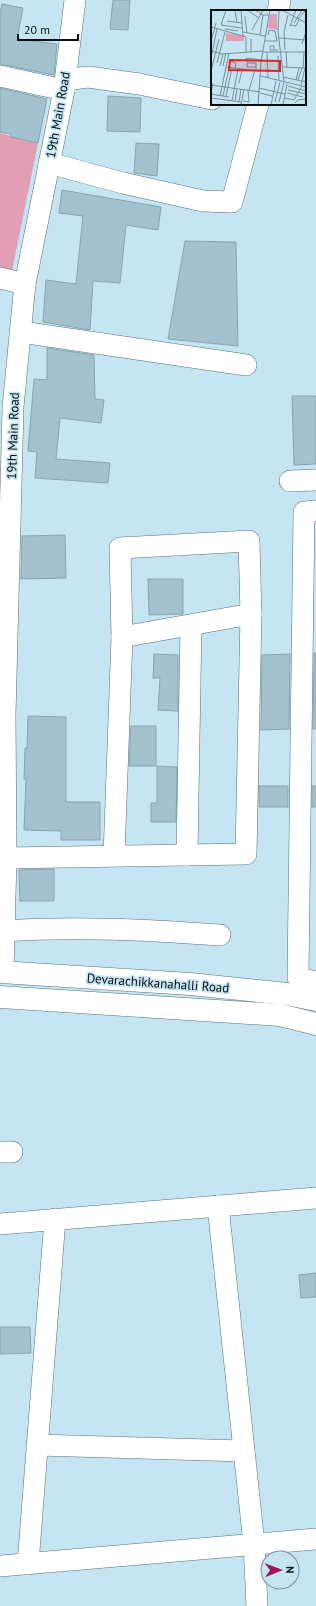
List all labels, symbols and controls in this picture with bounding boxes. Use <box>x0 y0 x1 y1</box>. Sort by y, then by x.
inset map <box>211 10 306 105</box>
scale bar <box>18 16 78 42</box>
text: 20 m <box>24 22 50 37</box>
street label: 19th Main Road <box>42 70 74 160</box>
street label: 19th Main Road <box>3 392 23 480</box>
street label: Devarachikkanahalli Road <box>86 970 230 996</box>
north arrow <box>260 1550 300 1590</box>
text: N <box>283 1566 297 1574</box>

